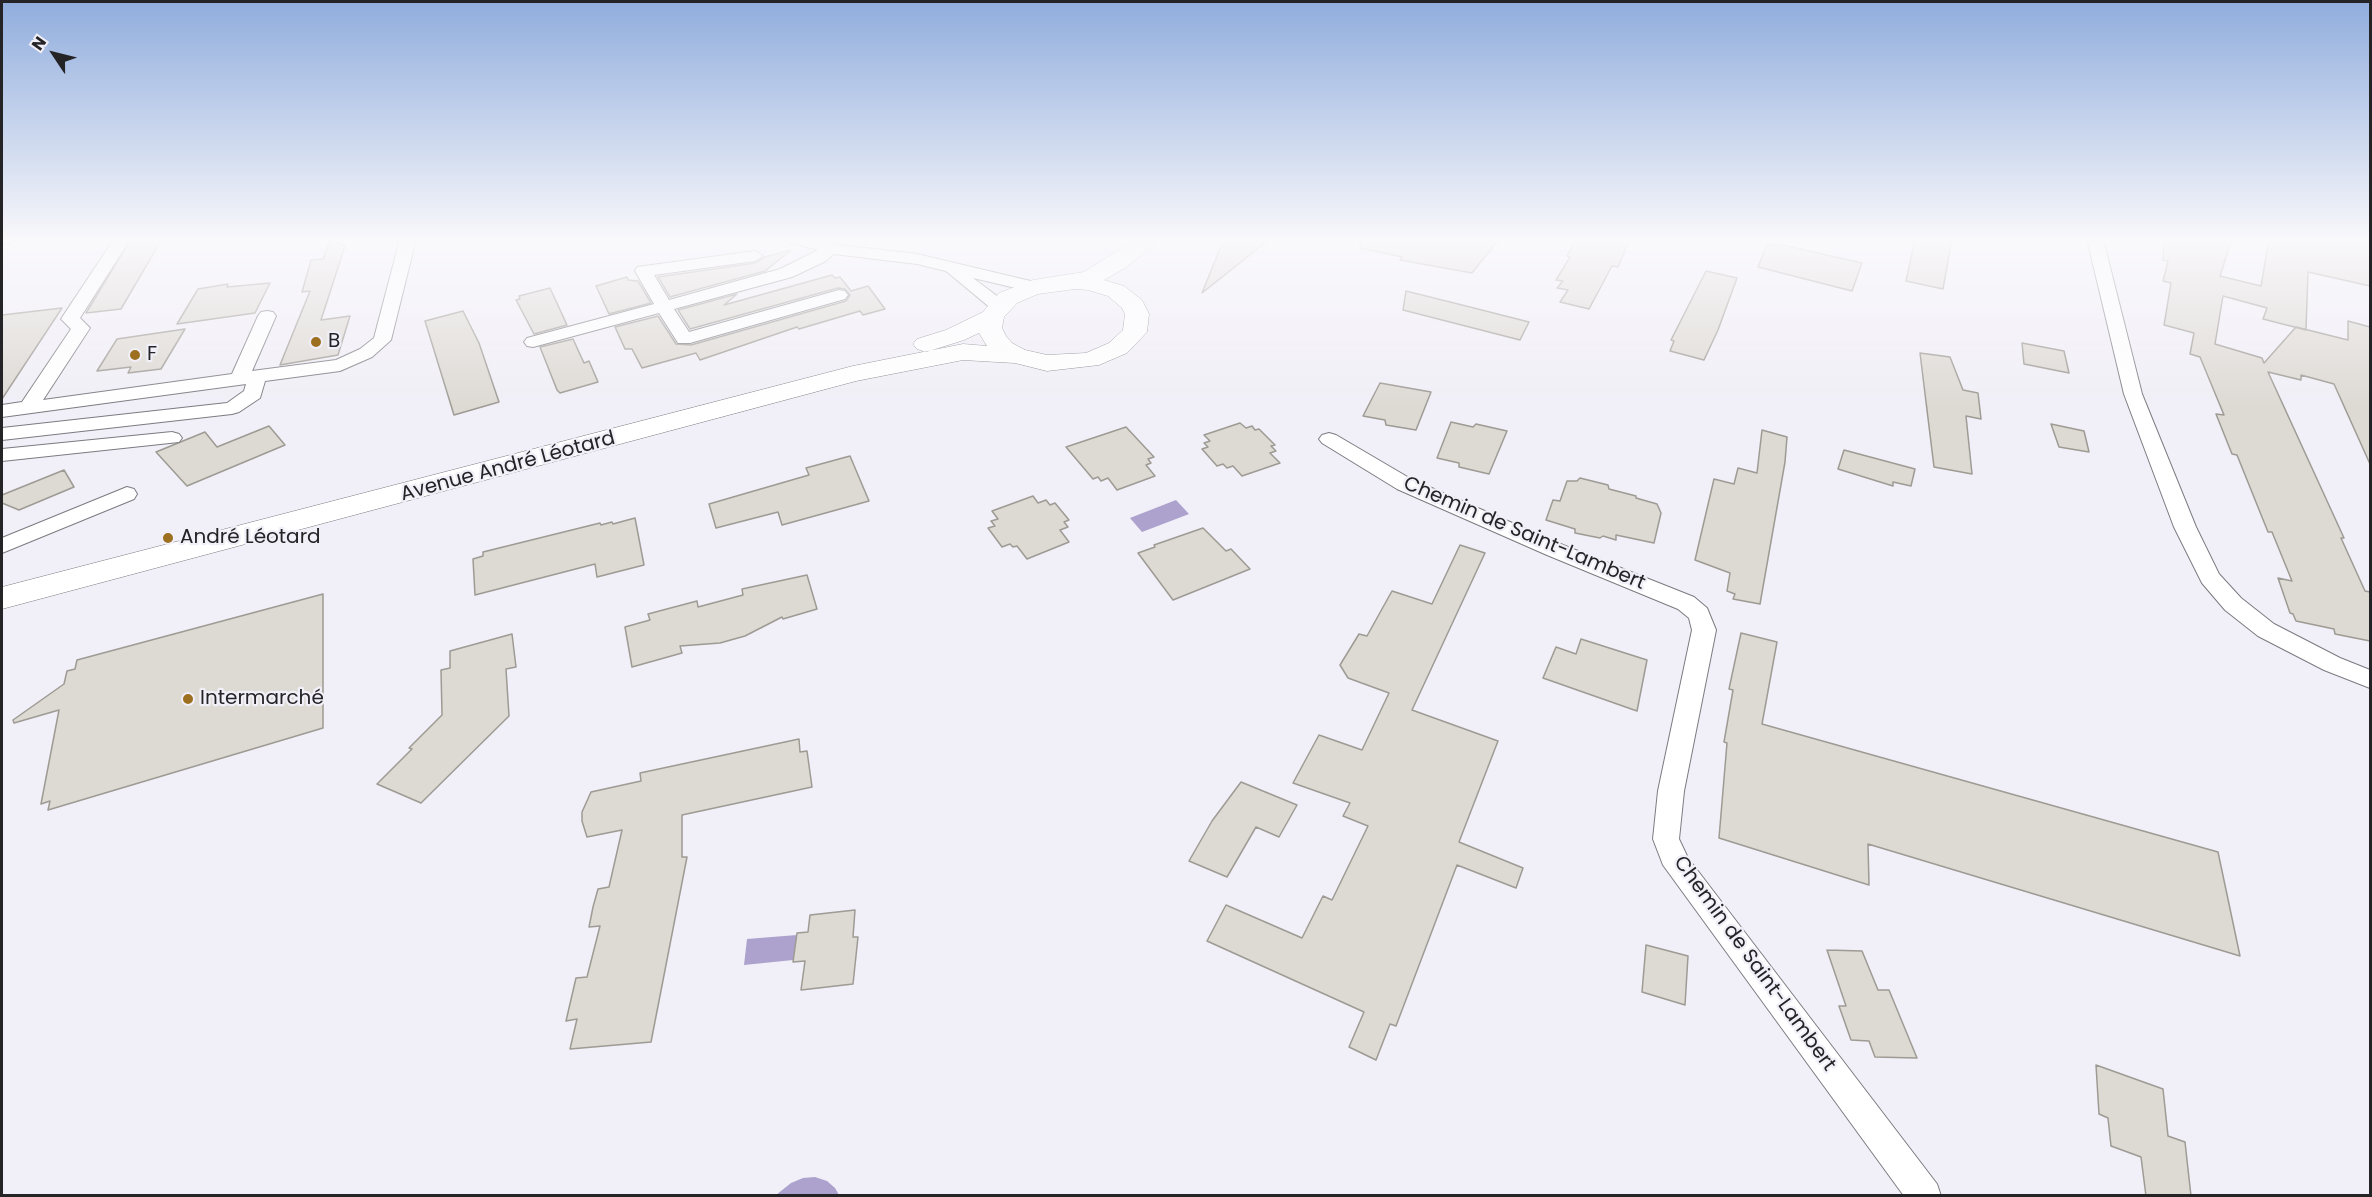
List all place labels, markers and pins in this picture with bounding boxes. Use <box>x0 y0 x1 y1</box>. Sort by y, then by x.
place label: B <box>328 330 340 354</box>
marker: B <box>309 335 323 349</box>
place label: F <box>147 343 157 367</box>
marker: F <box>128 348 142 362</box>
place label: André Léotard <box>180 526 321 550</box>
marker: André Léotard <box>161 531 175 545</box>
place label: Intermarché <box>200 687 324 711</box>
marker: Intermarché <box>181 692 195 706</box>

